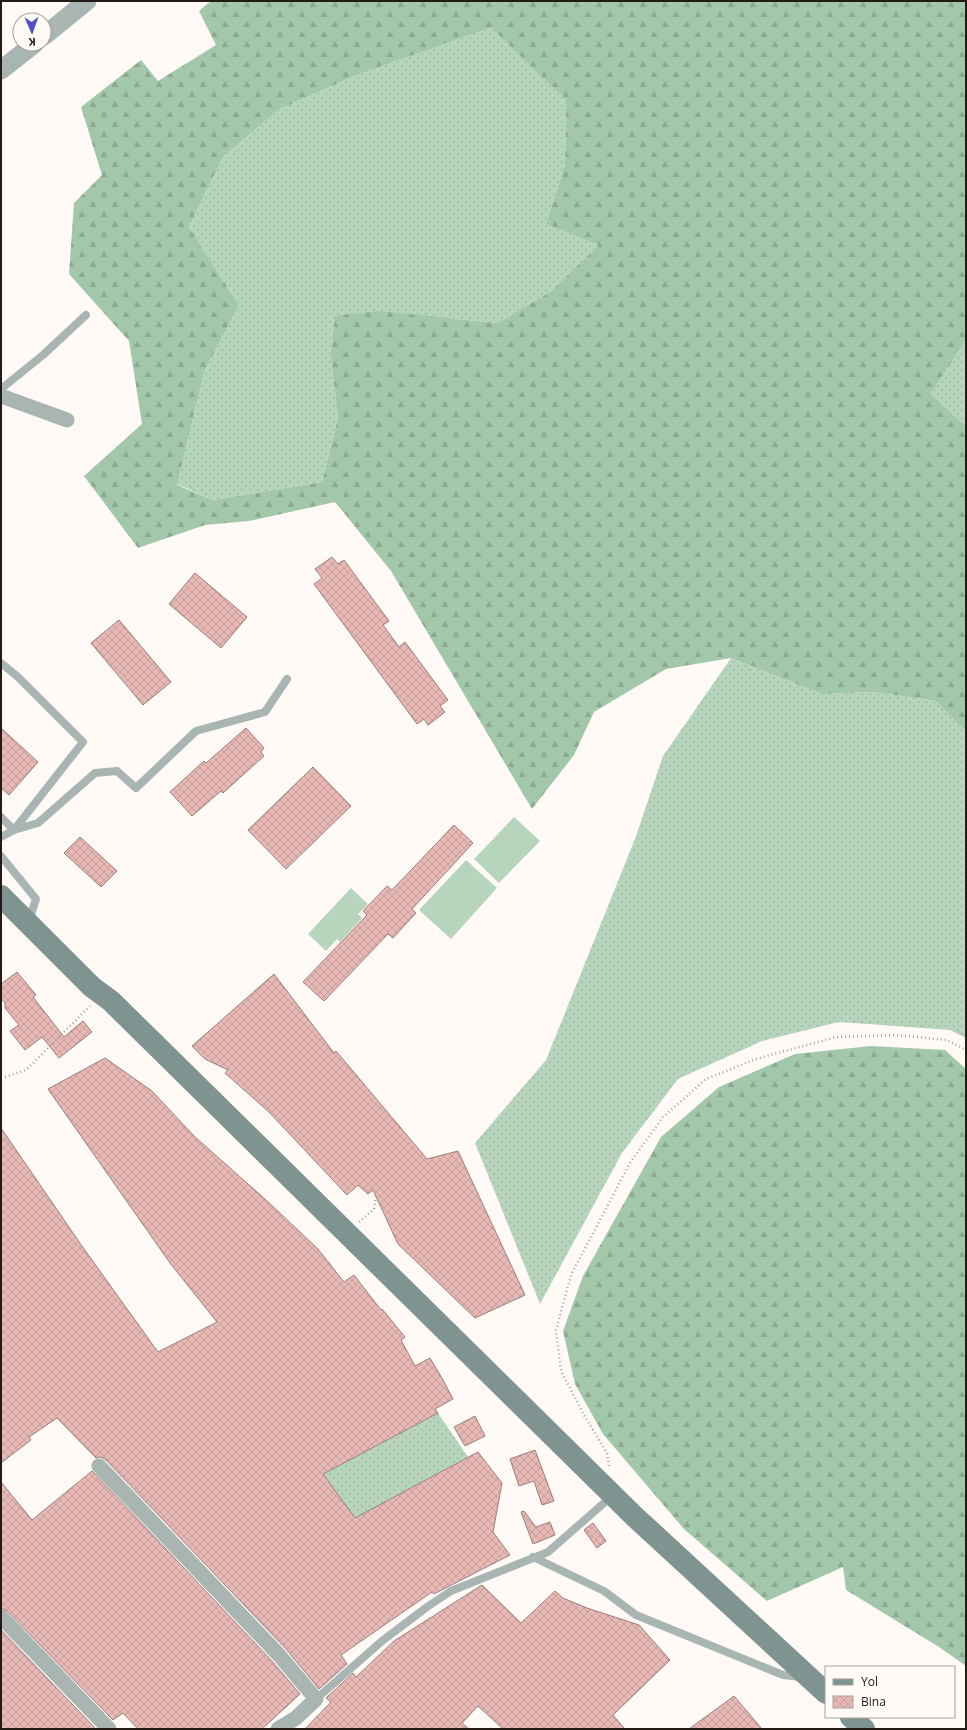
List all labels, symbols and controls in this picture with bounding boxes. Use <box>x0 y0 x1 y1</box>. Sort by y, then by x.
north arrow <box>12 12 52 52</box>
text: K <box>28 35 36 50</box>
legend <box>825 1666 955 1718</box>
text: Yol <box>861 1673 878 1690</box>
text: Bina <box>861 1693 886 1710</box>

